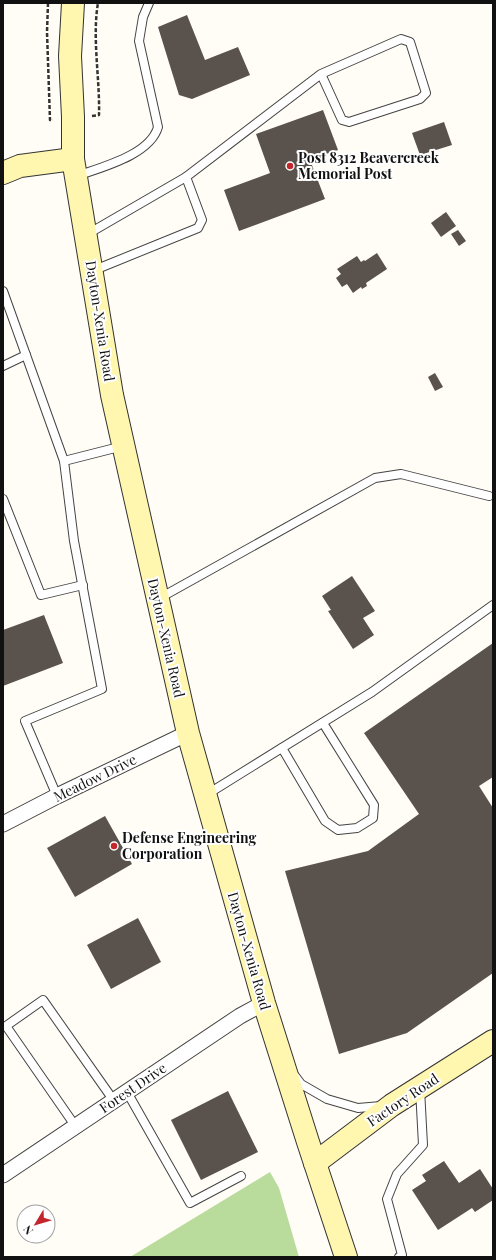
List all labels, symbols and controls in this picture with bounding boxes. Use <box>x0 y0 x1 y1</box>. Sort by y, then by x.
place label: Post 8312 Beavercreek Memorial Post <box>298 148 440 183</box>
marker: Post 8312 Beavercreek Memorial Post <box>285 161 295 171</box>
street label: Dayton-Xenia Road <box>82 259 119 383</box>
street label: Dayton-Xenia Road <box>144 576 189 699</box>
street label: Meadow Drive <box>50 749 139 806</box>
place label: Defense Engineering Corporation <box>122 828 257 863</box>
marker: Defense Engineering Corporation <box>109 841 119 851</box>
street label: Dayton-Xenia Road <box>224 890 275 1012</box>
street label: Forest Drive <box>95 1058 170 1117</box>
street label: Factory Road <box>363 1069 442 1131</box>
north arrow <box>16 1204 56 1244</box>
text: N <box>19 1223 36 1238</box>

